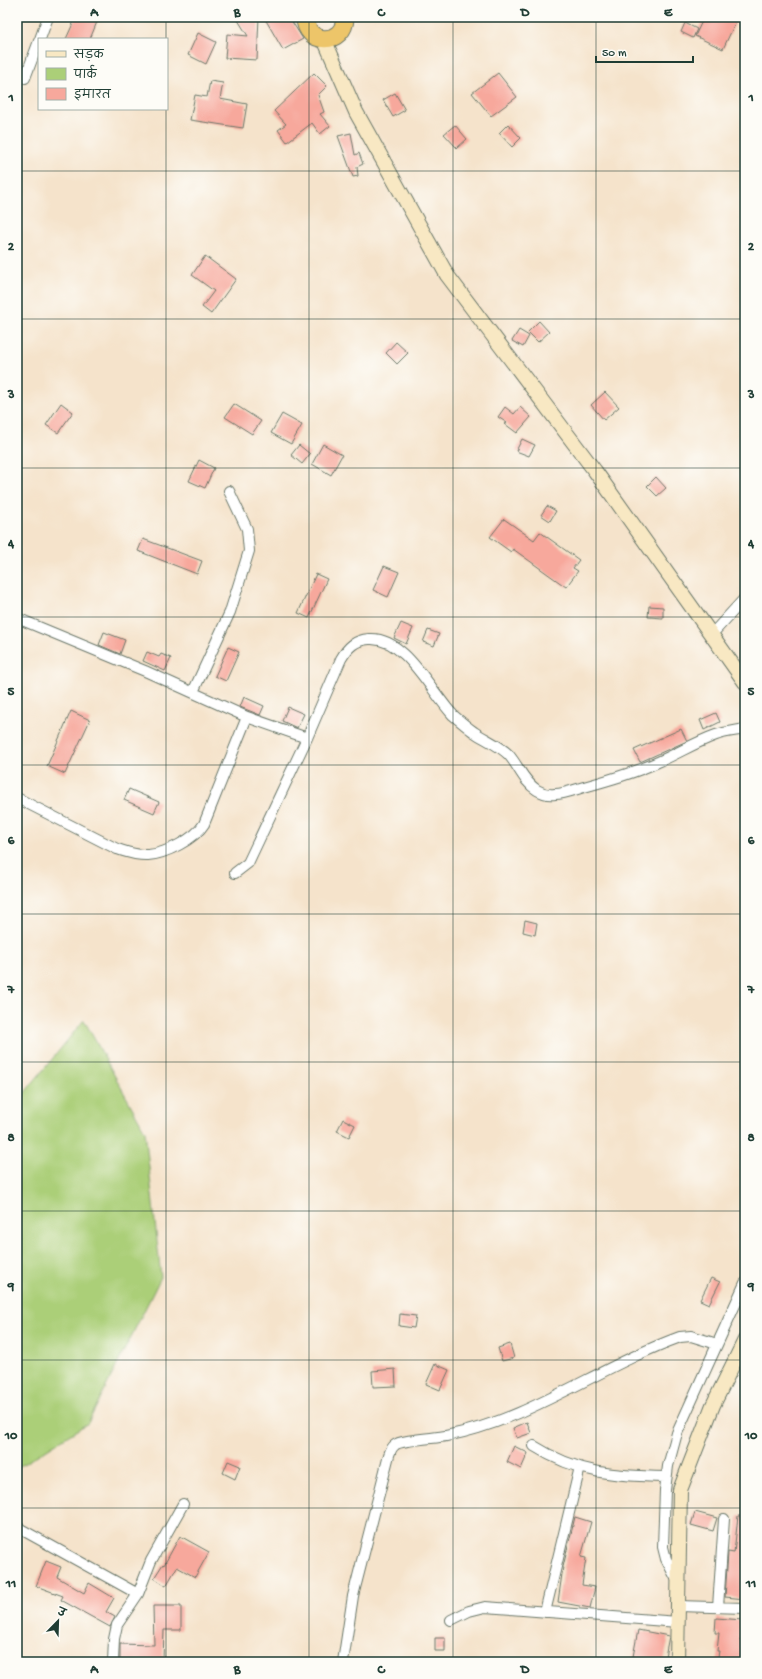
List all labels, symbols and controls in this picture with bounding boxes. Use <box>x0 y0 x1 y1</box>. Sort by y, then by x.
text: A <box>89 6 99 21</box>
text: B <box>233 6 242 21</box>
text: C <box>376 6 386 21</box>
text: D <box>520 6 530 21</box>
text: E <box>664 6 673 21</box>
legend <box>38 38 168 110</box>
scale bar <box>596 38 693 64</box>
text: 50 m <box>602 47 627 61</box>
text: सड़क <box>73 49 105 63</box>
text: पार्क <box>73 64 98 83</box>
text: इमारत <box>74 88 112 103</box>
text: 1 <box>7 91 14 106</box>
text: 1 <box>747 91 754 106</box>
text: 2 <box>8 240 15 255</box>
text: 2 <box>748 240 755 255</box>
text: 3 <box>7 388 15 403</box>
text: 3 <box>747 388 755 403</box>
text: 4 <box>7 537 15 552</box>
text: 4 <box>747 537 755 552</box>
text: 5 <box>8 685 15 700</box>
text: 5 <box>748 685 755 700</box>
text: 6 <box>8 834 15 849</box>
text: 6 <box>748 834 755 849</box>
text: 7 <box>7 983 16 998</box>
text: 7 <box>747 983 756 998</box>
text: 8 <box>7 1131 15 1146</box>
text: 8 <box>747 1131 755 1146</box>
text: 9 <box>7 1280 15 1295</box>
text: 9 <box>747 1280 755 1295</box>
text: 10 <box>4 1429 18 1444</box>
text: 10 <box>744 1429 758 1444</box>
text: 11 <box>5 1577 16 1592</box>
text: 11 <box>745 1577 756 1592</box>
north arrow <box>38 1601 78 1641</box>
text: उ <box>54 1605 69 1621</box>
text: A <box>89 1663 99 1678</box>
text: B <box>233 1663 242 1678</box>
text: C <box>376 1663 386 1678</box>
text: D <box>520 1663 530 1678</box>
text: E <box>664 1663 673 1678</box>

